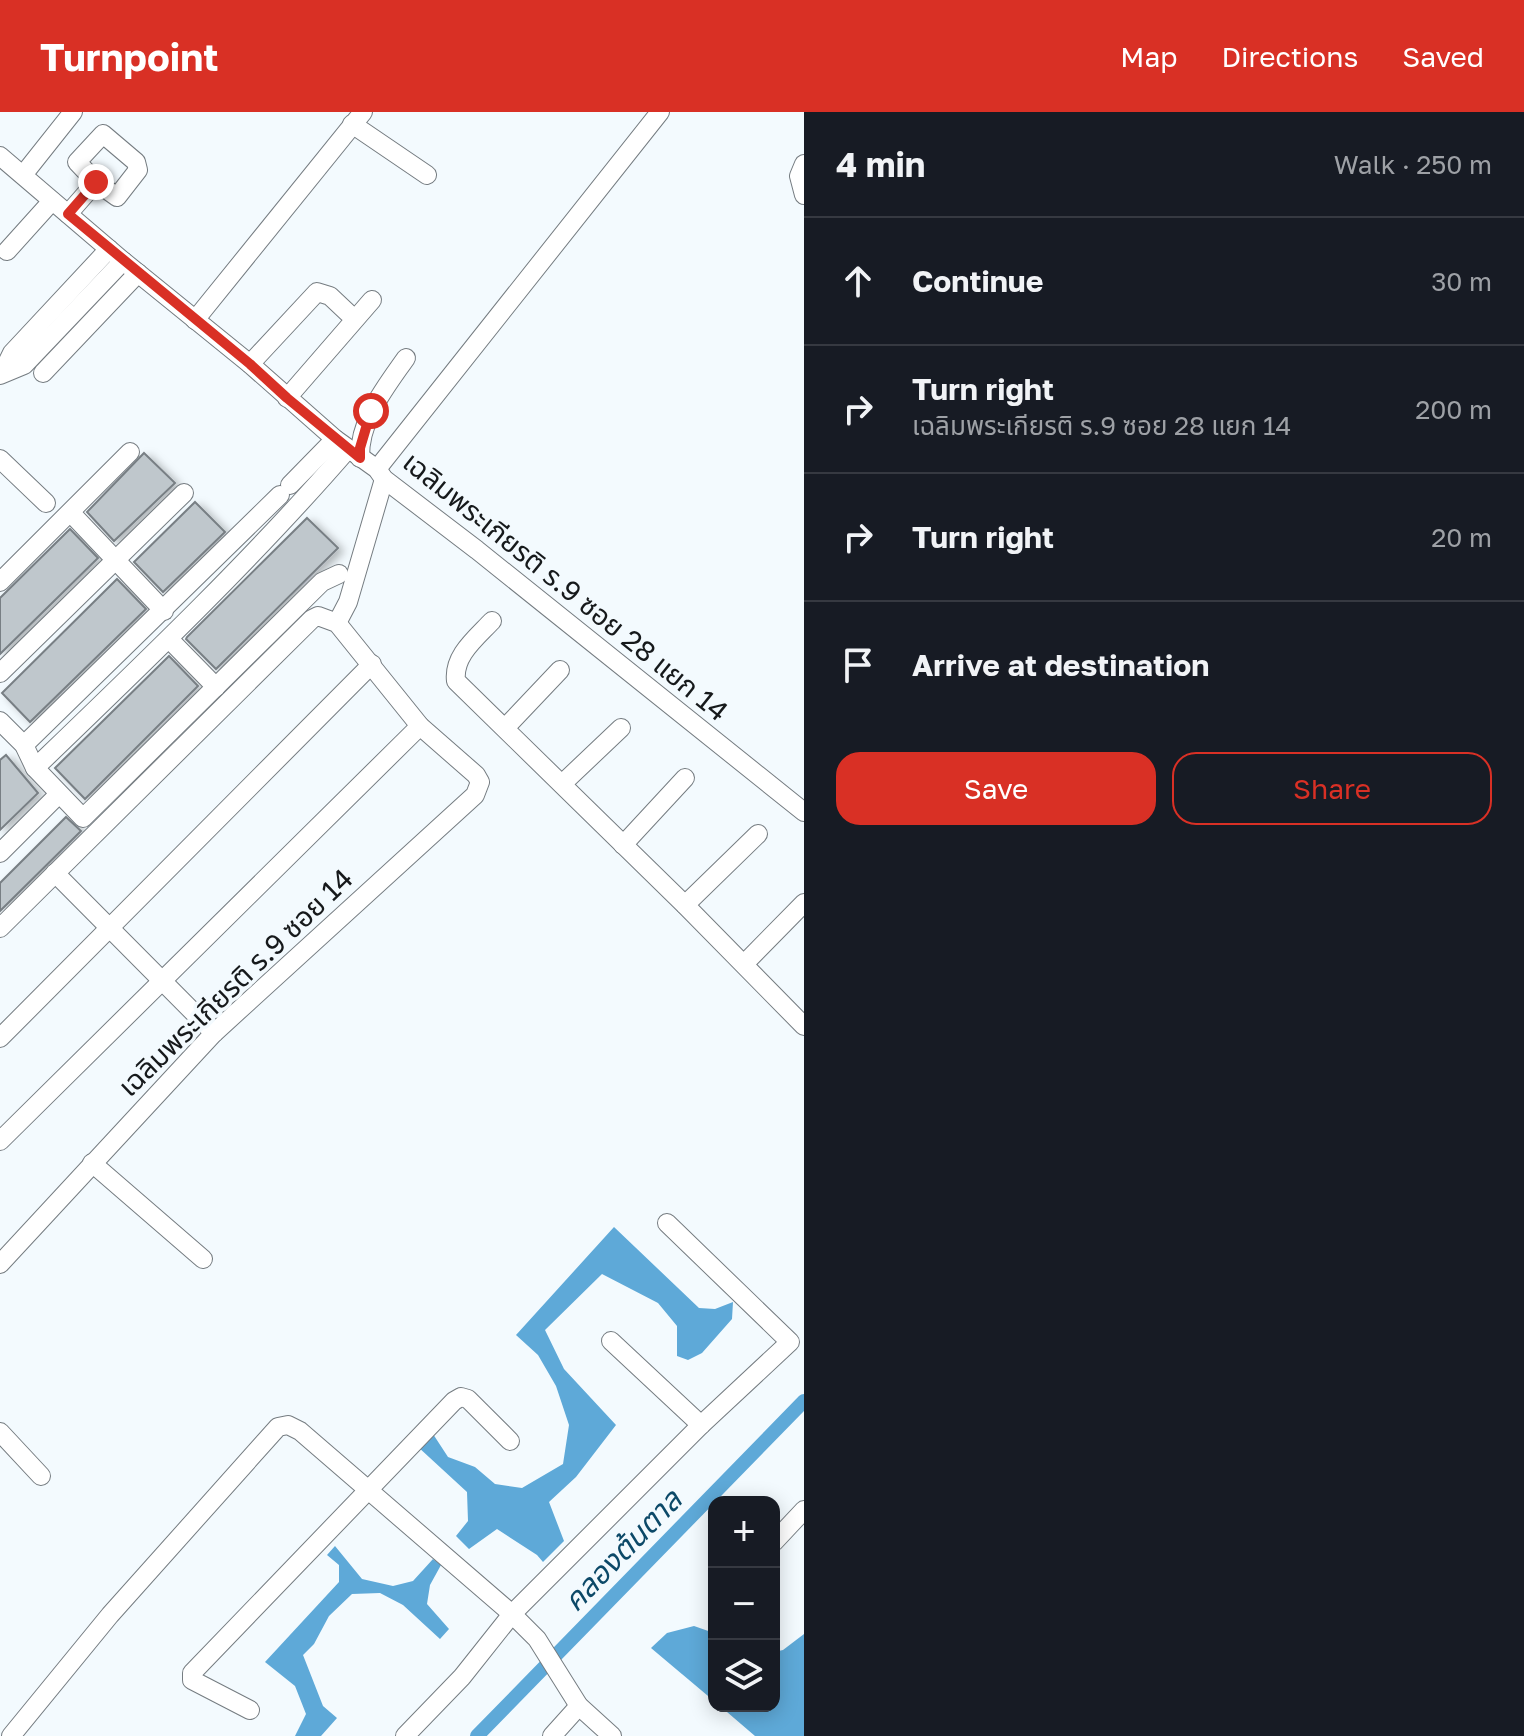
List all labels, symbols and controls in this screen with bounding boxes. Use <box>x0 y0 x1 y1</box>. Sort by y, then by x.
text: Turnpoint <box>40 34 218 79</box>
text: Map <box>1120 40 1177 73</box>
text: Directions <box>1221 40 1358 73</box>
text: Saved <box>1402 40 1484 73</box>
text: 4 min <box>836 144 925 184</box>
text: Walk · 250 m <box>1334 149 1492 180</box>
route end <box>78 164 114 200</box>
icon: ahead <box>836 259 880 303</box>
text: Continue <box>912 263 1043 299</box>
text: 30 m <box>1431 266 1492 297</box>
text: Turn right <box>912 371 1054 407</box>
icon: right <box>836 387 880 431</box>
route start <box>353 393 389 429</box>
text: 200 m <box>1415 394 1492 425</box>
text: เฉลิมพระเกียรติ ร.9 ซอย 28 แยก 14 <box>912 410 1291 441</box>
street label: เฉลิมพระเกียรติ ร.9 ซอย 28 แยก 14 <box>397 445 735 727</box>
icon: right <box>836 515 880 559</box>
text: Turn right <box>912 519 1054 555</box>
text: 20 m <box>1431 522 1492 553</box>
icon: arrive <box>836 643 880 687</box>
text: Arrive at destination <box>912 647 1209 683</box>
button: Save <box>836 752 1156 825</box>
button: Share <box>1172 752 1492 825</box>
street label: เฉลิมพระเกียรติ ร.9 ซอย 14 <box>111 862 359 1102</box>
water label: คลองต้นตาล <box>555 1481 689 1618</box>
map controls <box>708 1496 780 1712</box>
button: + <box>708 1496 780 1568</box>
button: − <box>708 1568 780 1640</box>
button: layers <box>708 1640 780 1712</box>

